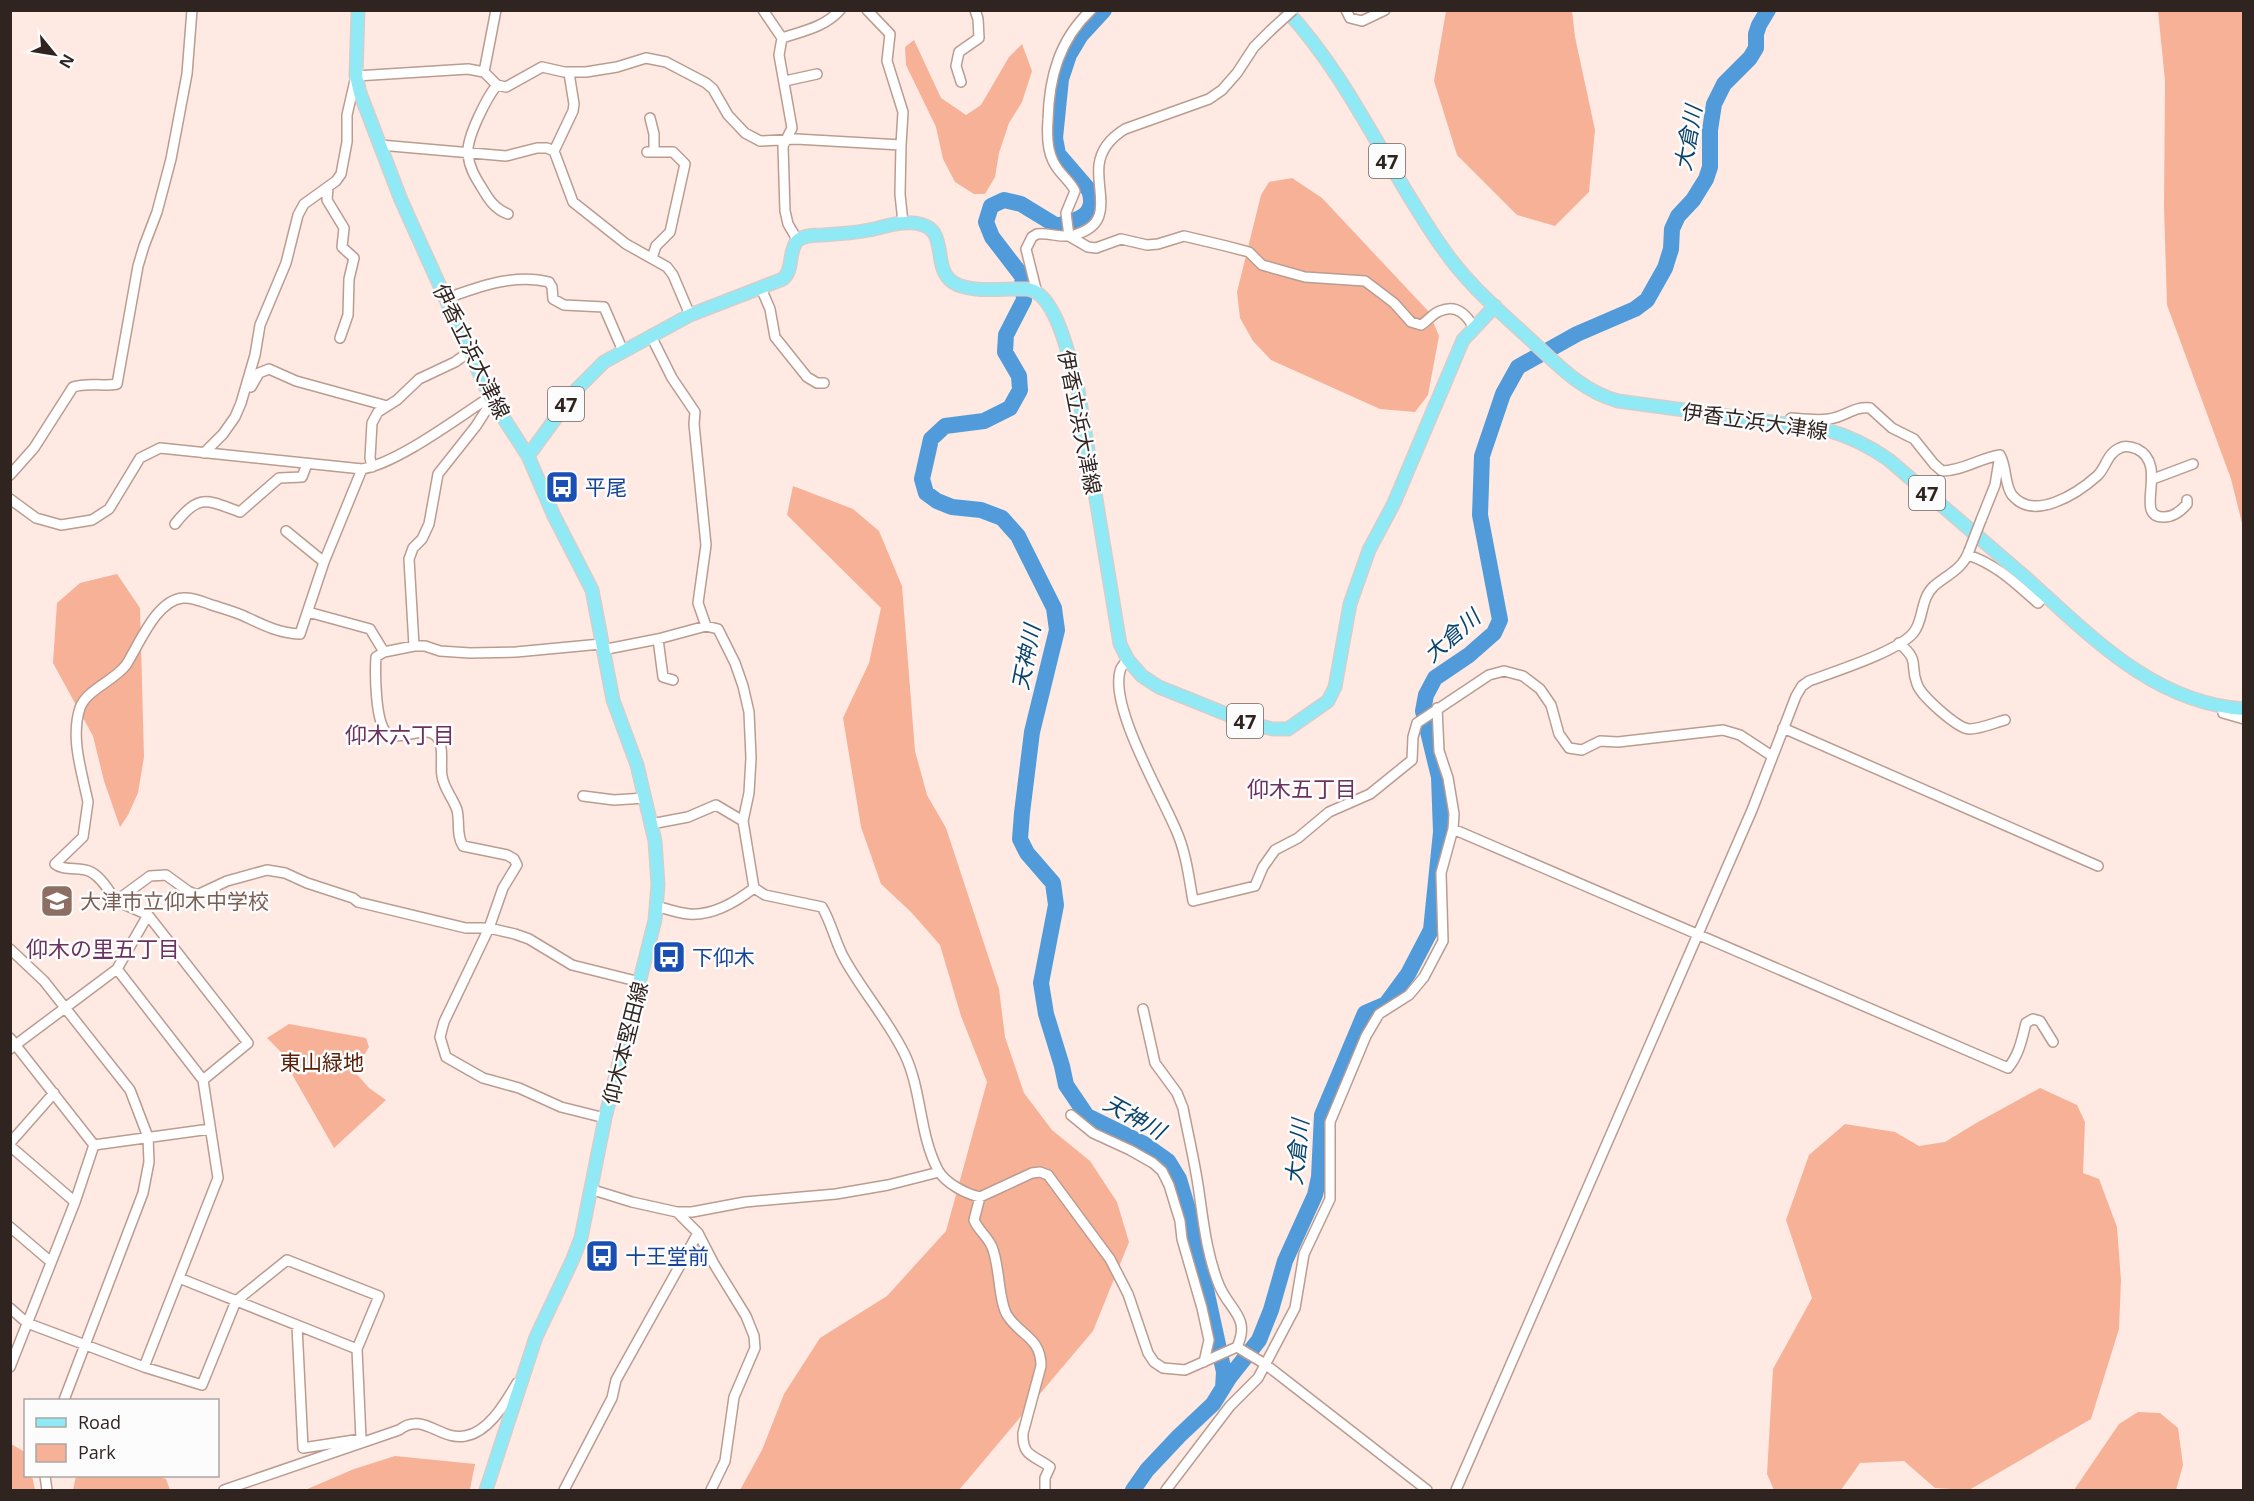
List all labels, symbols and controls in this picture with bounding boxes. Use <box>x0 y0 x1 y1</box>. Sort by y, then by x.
north arrow <box>24 24 84 84</box>
text: N <box>54 50 80 73</box>
water label: 大倉川 <box>1666 101 1708 173</box>
road number: 47 <box>1369 144 1405 178</box>
street label: 伊香立浜大津線 <box>427 279 517 423</box>
street label: 伊香立浜大津線 <box>1052 347 1108 497</box>
road number: 47 <box>548 387 584 421</box>
street label: 伊香立浜大津線 <box>1680 397 1830 445</box>
bus stop icon: 平尾 <box>544 469 580 505</box>
place label: 平尾 <box>585 473 627 501</box>
road number: 47 <box>1909 476 1945 510</box>
water label: 大倉川 <box>1416 601 1487 668</box>
water label: 天神川 <box>1004 620 1046 692</box>
road number: 47 <box>1227 704 1263 738</box>
district label: 仰木六丁目 <box>345 719 455 749</box>
district label: 仰木五丁目 <box>1247 773 1357 803</box>
school or university icon: 大津市立仰木中学校 <box>39 883 75 919</box>
place label: 大津市立仰木中学校 <box>80 887 269 915</box>
district label: 仰木の里五丁目 <box>26 933 180 963</box>
bus stop icon: 下仰木 <box>651 939 687 975</box>
place label: 下仰木 <box>692 943 755 971</box>
street label: 仰木本堅田線 <box>596 978 654 1108</box>
park label: 東山緑地 <box>280 1048 364 1076</box>
water label: 天神川 <box>1099 1087 1173 1146</box>
water label: 大倉川 <box>1278 1116 1315 1186</box>
bus stop icon: 十王堂前 <box>584 1238 620 1274</box>
place label: 十王堂前 <box>625 1242 709 1270</box>
legend <box>24 1399 219 1477</box>
text: Road <box>78 1410 121 1434</box>
text: Park <box>78 1440 116 1464</box>

